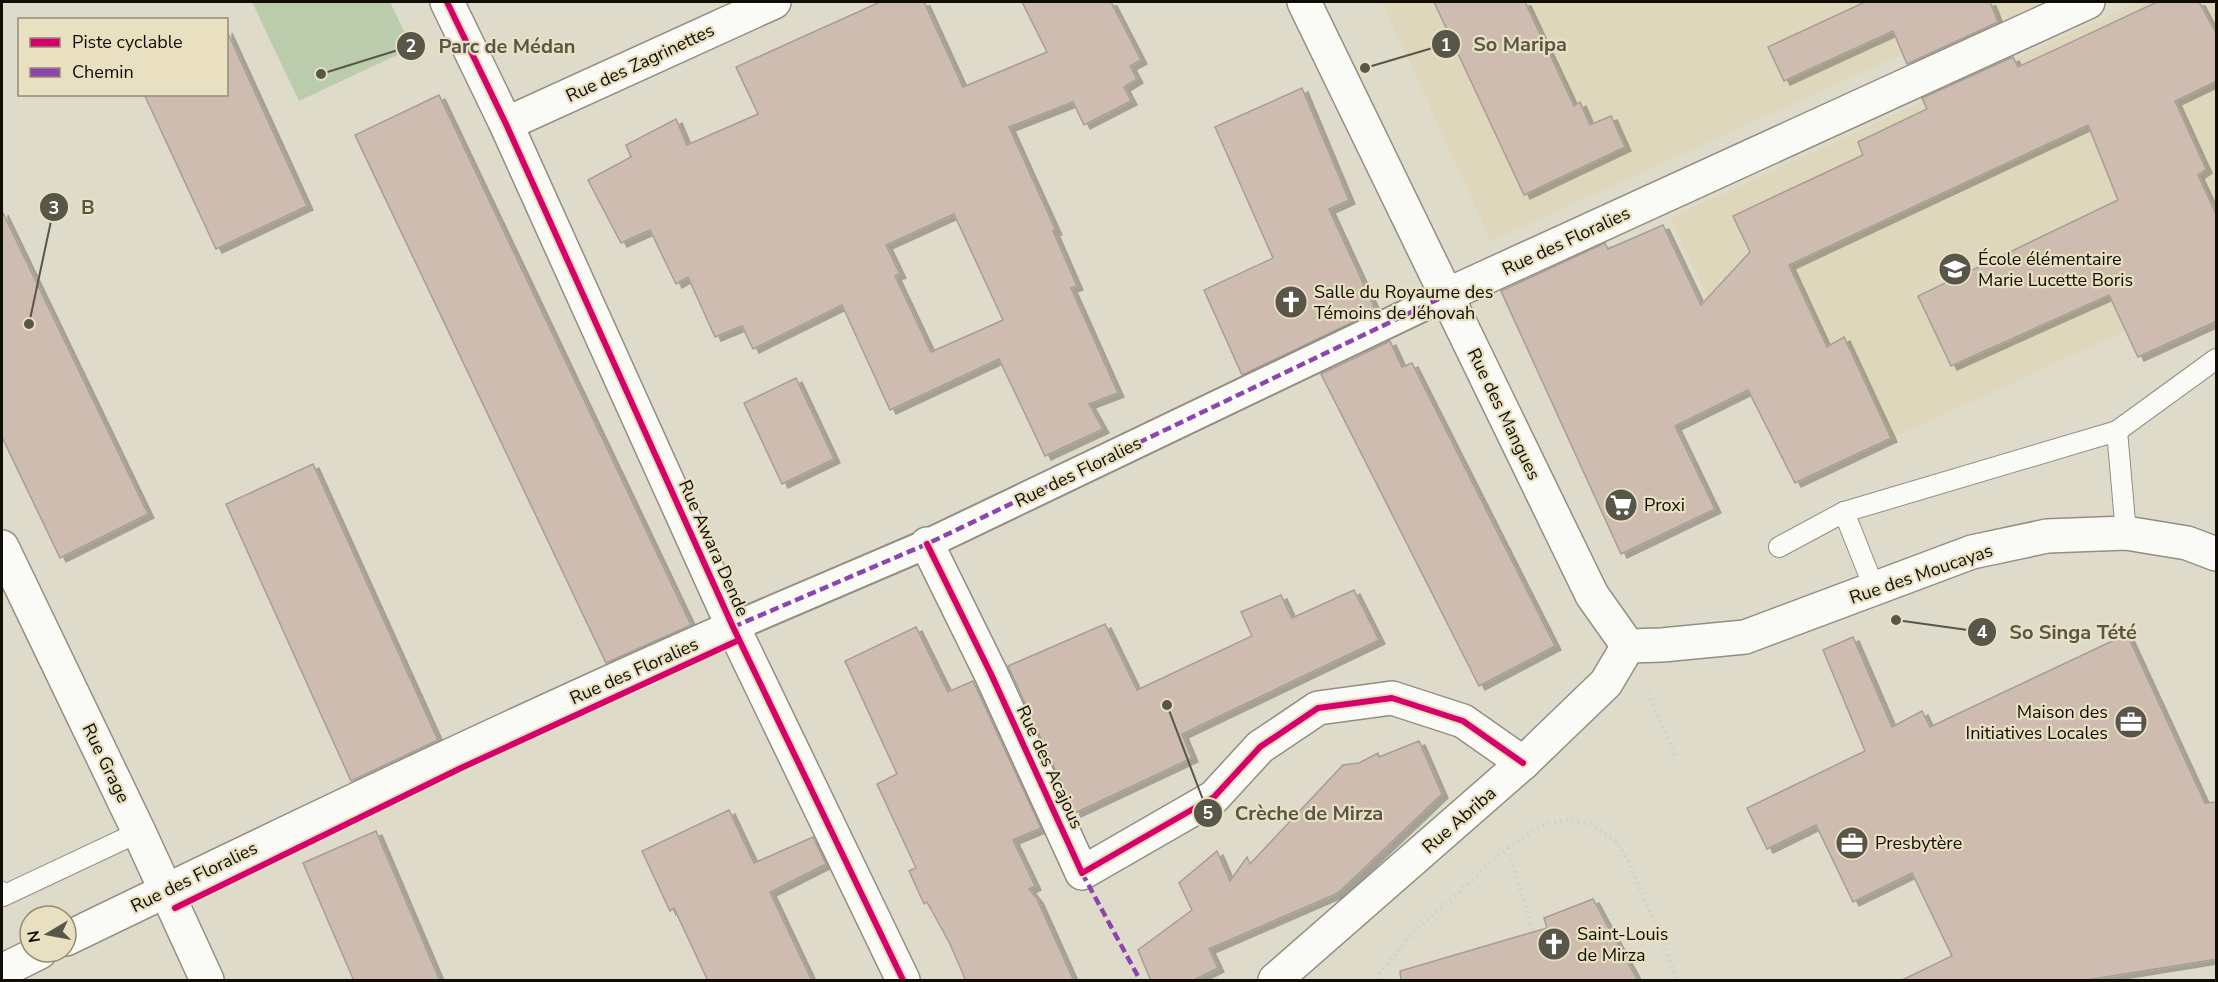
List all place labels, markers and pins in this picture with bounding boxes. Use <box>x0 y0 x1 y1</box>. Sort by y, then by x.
callout: So Maripa <box>1431 25 1579 63</box>
callout: Parc de Médan <box>396 27 587 65</box>
callout: B <box>39 188 107 226</box>
place label: École élémentaire Marie Lucette Boris <box>1978 247 2133 292</box>
school or university icon: École élémentaire Marie Lucette Boris <box>1937 251 1973 287</box>
place label: Salle du Royaume des Témoins de Jéhovah <box>1314 280 1493 325</box>
church icon: Salle du Royaume des Témoins de Jéhovah <box>1273 284 1309 320</box>
supermarket icon: Proxi <box>1603 487 1639 523</box>
place label: Proxi <box>1644 493 1685 517</box>
callout: So Singa Tété <box>1967 613 2149 651</box>
place label: Maison des Initiatives Locales <box>1966 700 2108 745</box>
office icon: Maison des Initiatives Locales <box>2113 704 2149 740</box>
callout: Crèche de Mirza <box>1193 794 1395 832</box>
office icon: Presbytère <box>1834 825 1870 861</box>
place label: Presbytère <box>1875 831 1962 855</box>
place label: Saint-Louis de Mirza <box>1577 922 1668 967</box>
church icon: Saint-Louis de Mirza <box>1536 926 1572 962</box>

